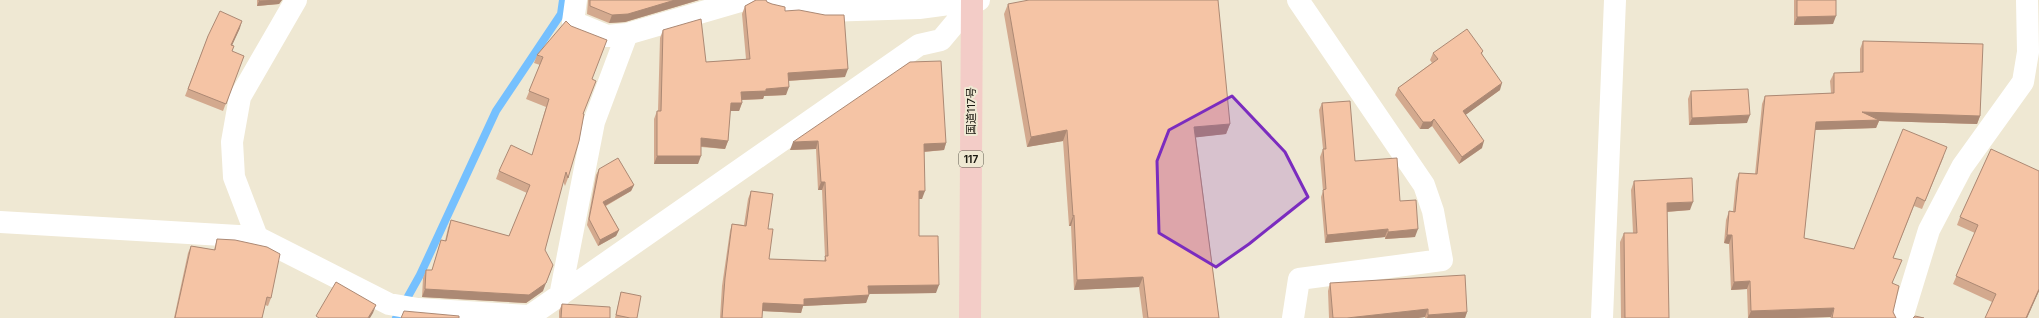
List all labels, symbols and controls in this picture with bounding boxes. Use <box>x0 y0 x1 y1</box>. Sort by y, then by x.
street label: 国道117号 <box>964 87 978 135</box>
road number: 117 <box>959 151 983 167</box>

